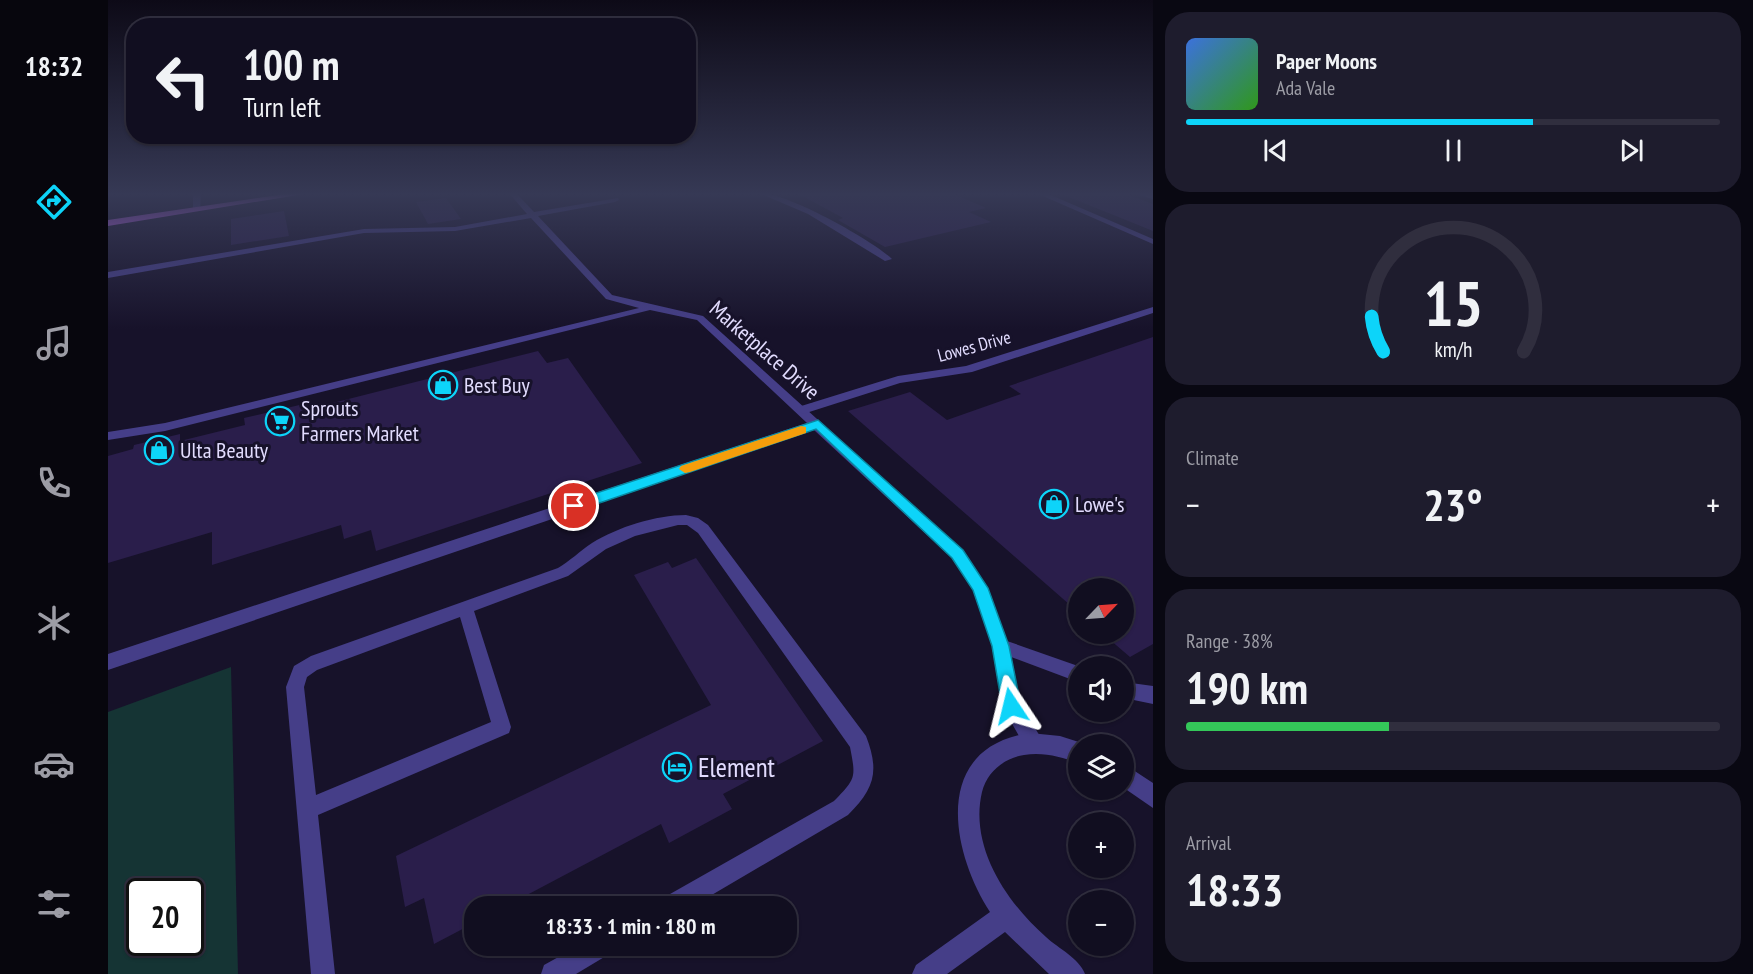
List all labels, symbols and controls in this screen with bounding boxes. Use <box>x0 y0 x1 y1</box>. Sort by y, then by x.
text: 100 m <box>243 37 340 92</box>
icon: left <box>144 42 222 120</box>
text: Paper Moons <box>1276 47 1377 75</box>
text: 18:32 <box>25 49 83 83</box>
text: Ada Vale <box>1276 75 1335 101</box>
text: Turn left <box>243 90 321 124</box>
icon: previous <box>1259 134 1292 167</box>
icon: pause <box>1437 134 1470 167</box>
icon: next <box>1615 134 1648 167</box>
icon: directions <box>33 181 75 223</box>
text: 15 <box>1423 262 1483 343</box>
street label: Marketplace Drive <box>704 294 826 406</box>
icon: music <box>33 322 75 364</box>
street label: Lowes Drive <box>935 325 1013 367</box>
text: km/h <box>1434 335 1472 363</box>
shop icon: Best Buy <box>427 369 459 401</box>
place label: Best Buy <box>464 371 531 399</box>
place label: Sprouts Farmers Market <box>301 394 419 447</box>
supermarket icon: Sprouts Farmers Market <box>264 405 296 437</box>
shop icon: Ulta Beauty <box>143 434 175 466</box>
place label: Ulta Beauty <box>180 436 269 464</box>
text: Climate <box>1186 445 1239 471</box>
icon: phone <box>33 462 75 504</box>
text: 23° <box>1423 475 1483 533</box>
pin <box>548 480 599 531</box>
text: − <box>1186 483 1200 526</box>
text: + <box>1706 483 1720 526</box>
shop icon: Lowe's <box>1038 488 1070 520</box>
icon: arrive <box>557 489 590 522</box>
place label: Lowe's <box>1075 490 1124 518</box>
north arrow <box>1068 578 1134 644</box>
map controls <box>1068 578 1134 956</box>
icon: climate <box>33 602 75 644</box>
text: Range · 38% <box>1186 628 1273 654</box>
button: sound <box>1068 656 1134 722</box>
text: 190 km <box>1186 658 1308 716</box>
position arrow <box>979 674 1043 738</box>
button: layers <box>1068 734 1134 800</box>
icon: car <box>33 743 75 785</box>
place label: Element <box>698 750 776 784</box>
hotel icon: Element <box>661 751 693 783</box>
button: + <box>1068 812 1134 878</box>
text: Arrival <box>1186 830 1231 856</box>
text: 18:33 <box>1186 860 1283 918</box>
speed limit sign: 20 <box>126 878 204 956</box>
icon: filters <box>33 883 75 925</box>
button: − <box>1068 890 1134 956</box>
text: 18:33 · 1 min · 180 m <box>545 912 716 940</box>

